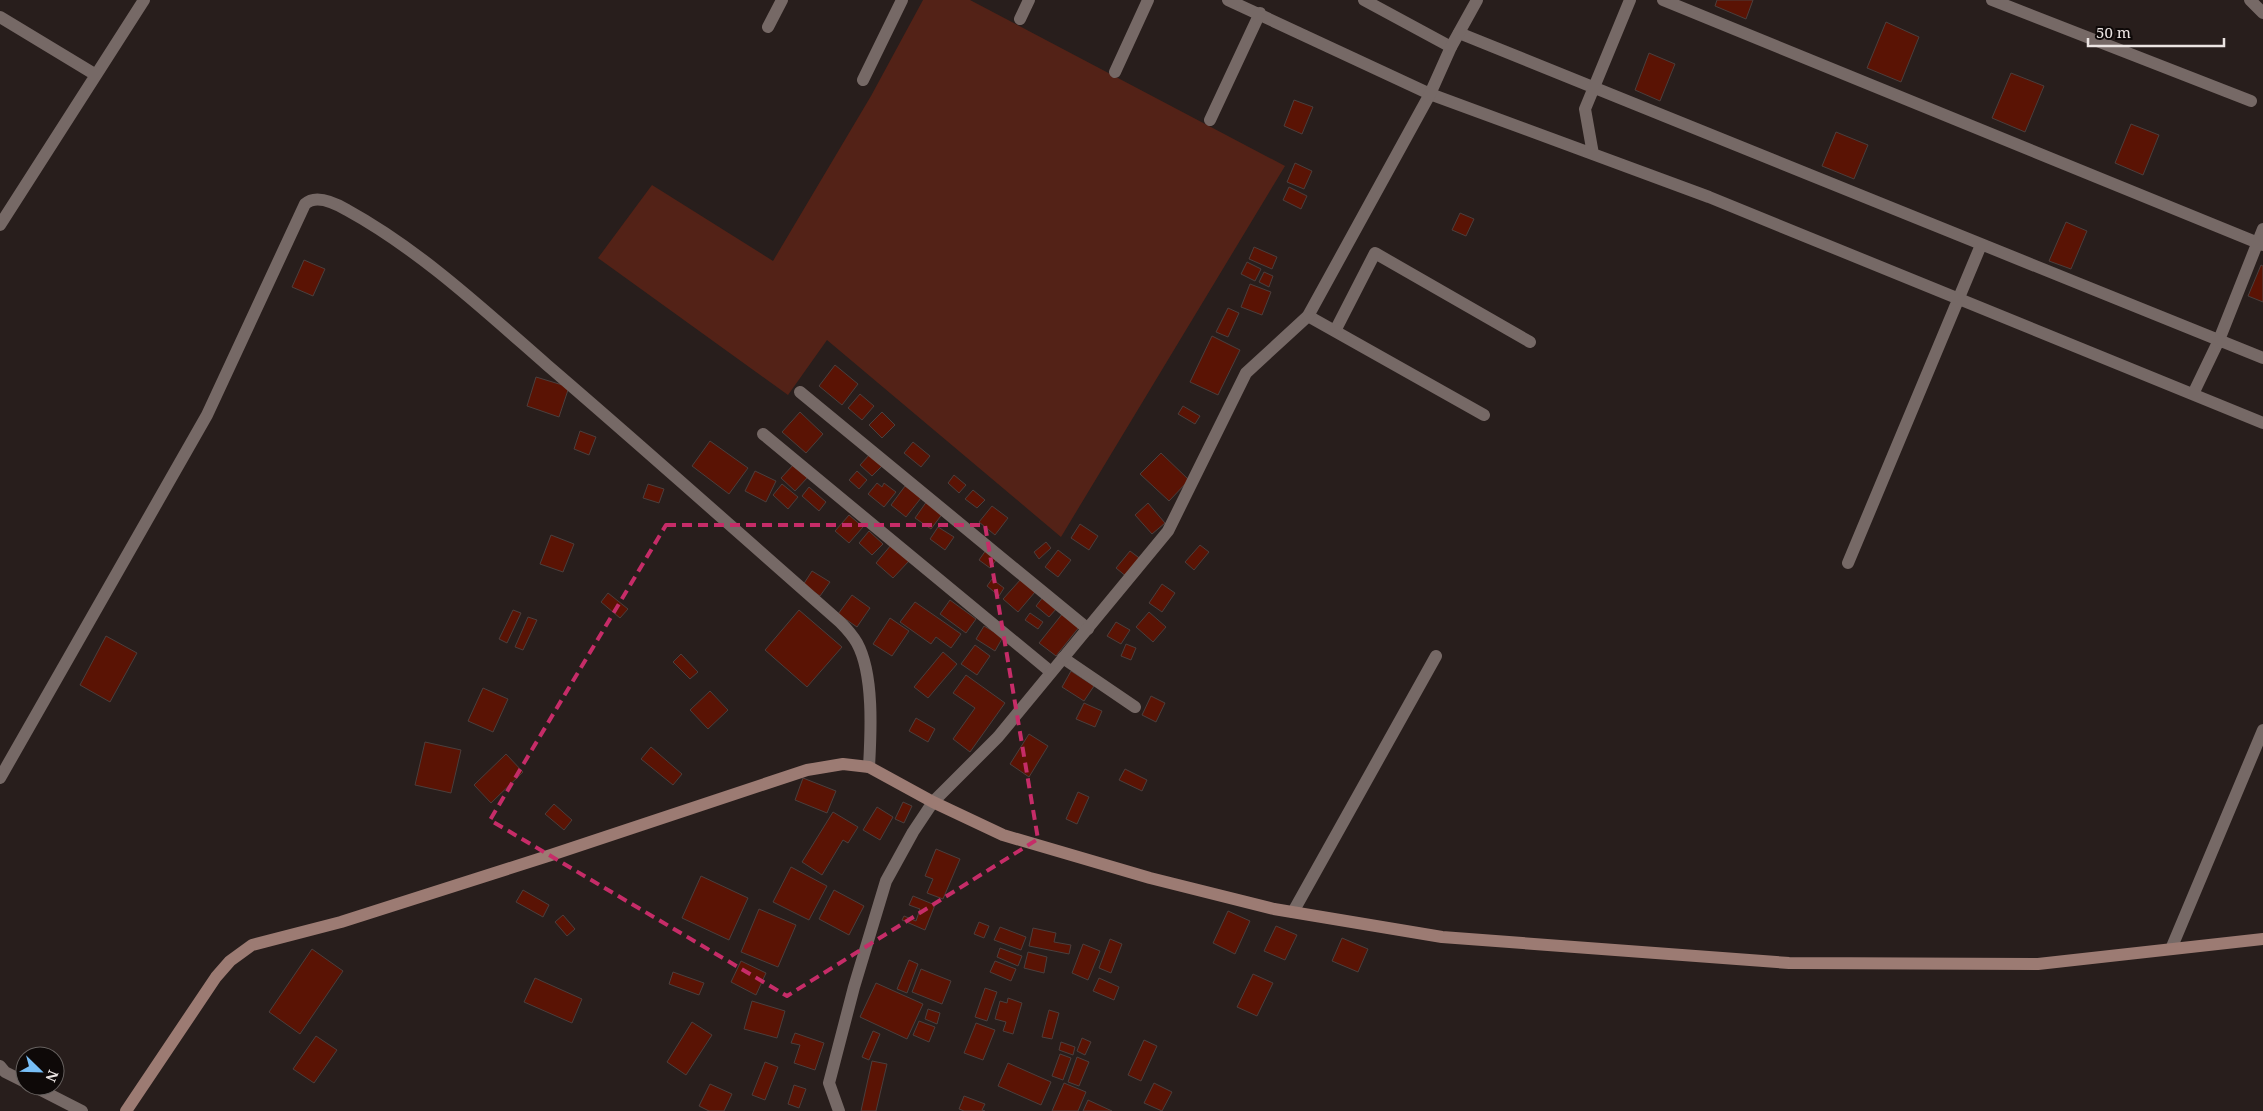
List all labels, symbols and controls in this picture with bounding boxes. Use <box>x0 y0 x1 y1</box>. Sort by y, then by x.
scale bar <box>2088 15 2224 47</box>
text: 50 m <box>2096 22 2131 42</box>
north arrow <box>15 1046 65 1096</box>
text: N <box>42 1067 63 1085</box>

